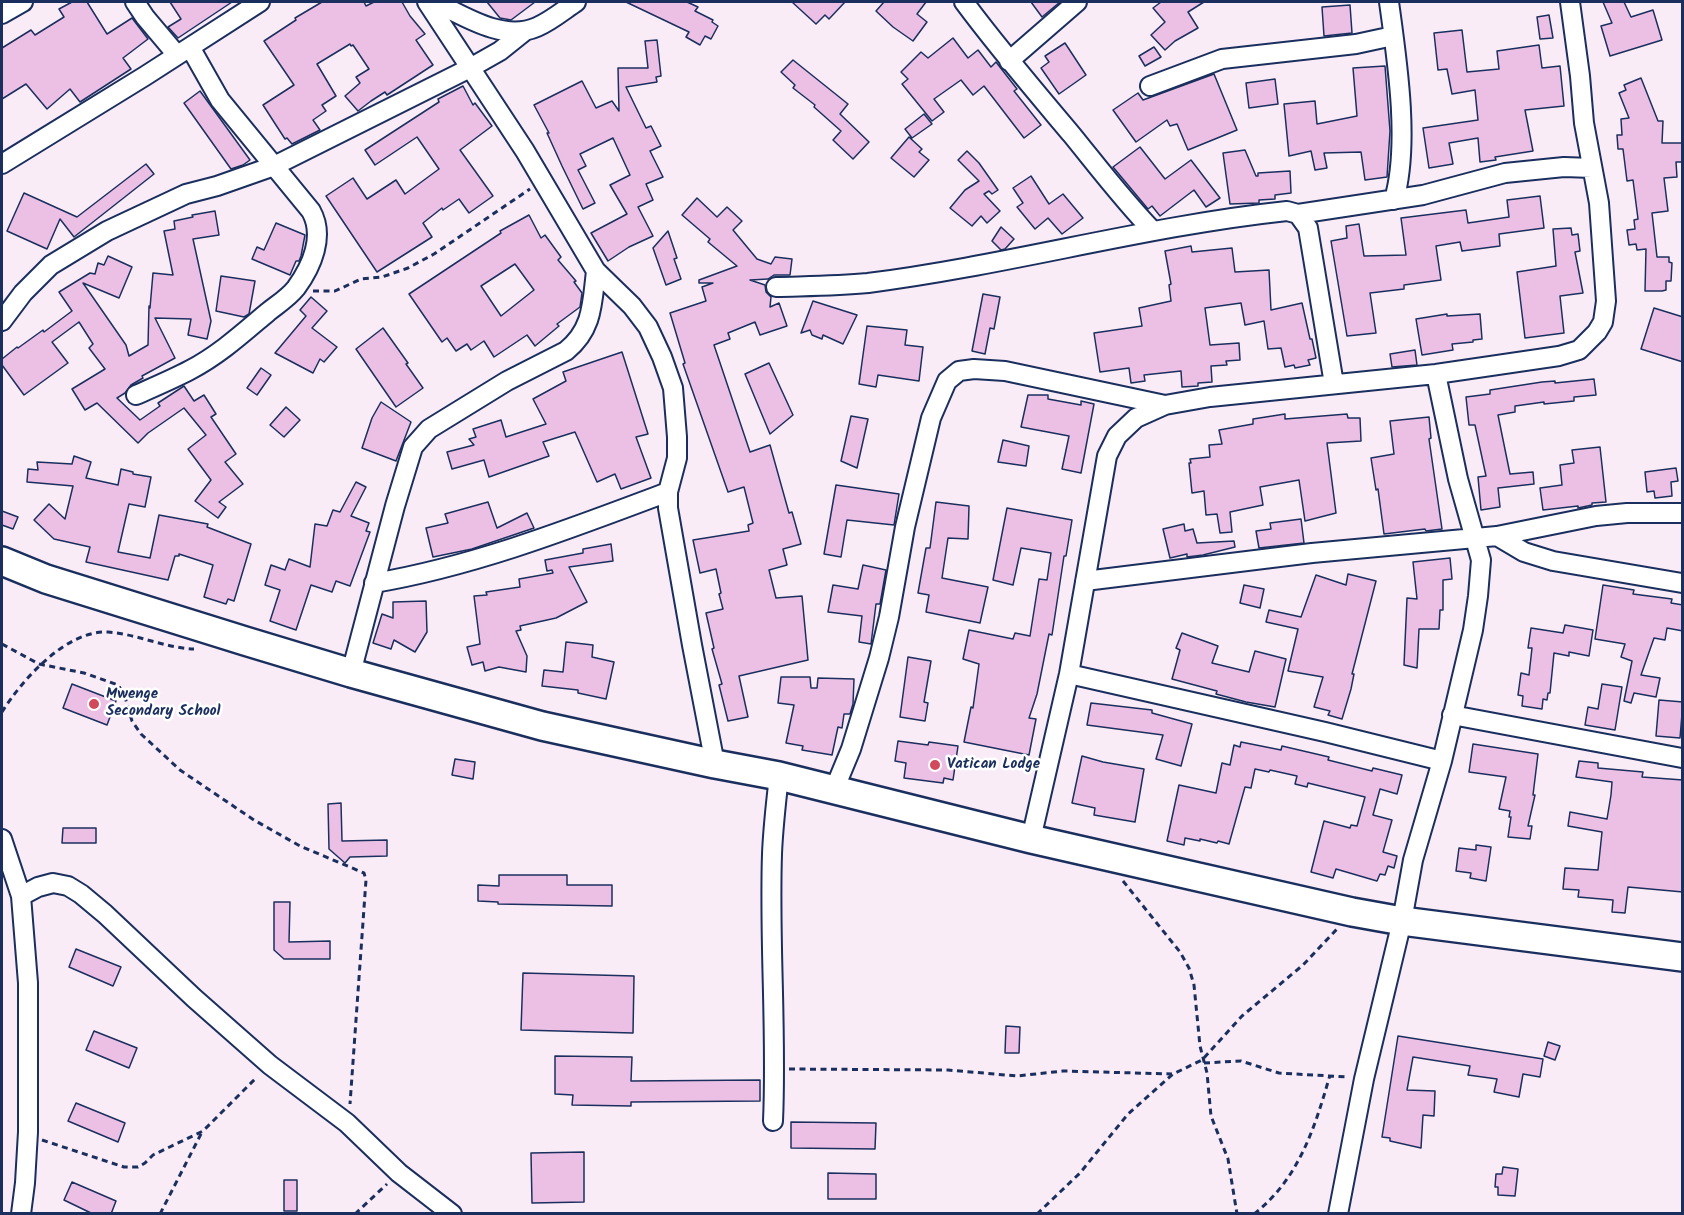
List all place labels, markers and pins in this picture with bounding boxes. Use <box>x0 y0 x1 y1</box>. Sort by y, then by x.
place label: Mwenge Secondary School <box>106 686 221 721</box>
marker: Mwenge Secondary School <box>87 697 101 711</box>
place label: Vatican Lodge <box>947 756 1040 774</box>
marker: Vatican Lodge <box>928 758 942 772</box>

